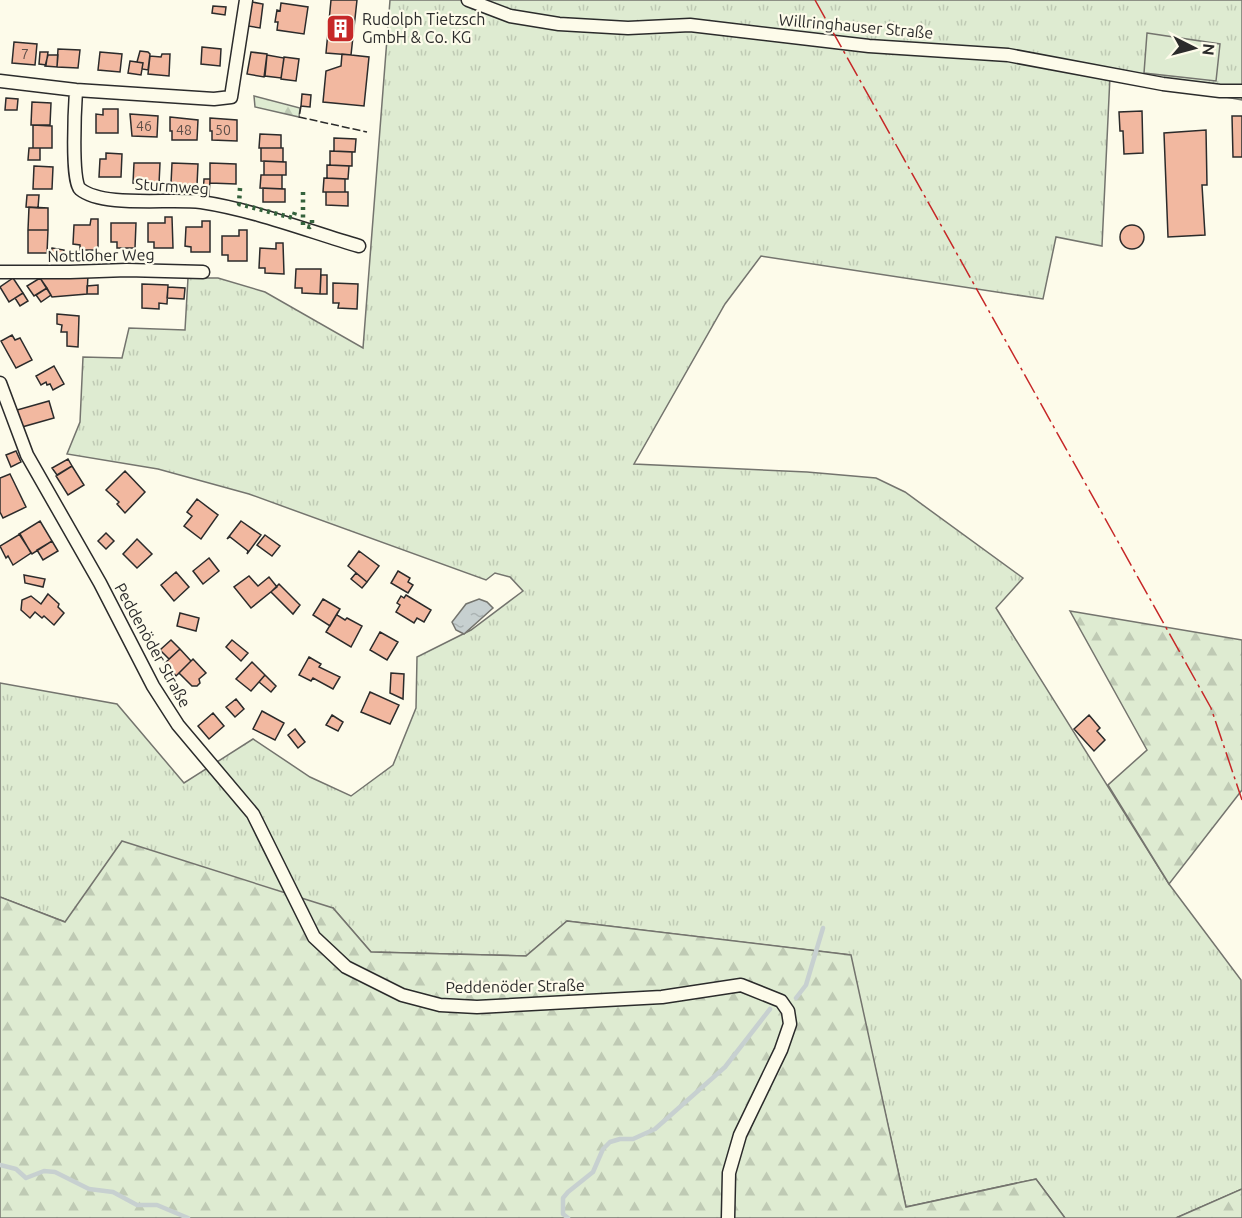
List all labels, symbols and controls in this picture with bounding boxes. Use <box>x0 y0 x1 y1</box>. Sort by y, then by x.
place label: Rudolph Tietzsch GmbH & Co. KG <box>362 10 485 46</box>
street label: Willringhauser Straße <box>778 10 934 42</box>
building icon: Rudolph Tietzsch GmbH & Co. KG <box>325 12 357 44</box>
north arrow <box>1164 18 1224 78</box>
text: N <box>1199 43 1218 56</box>
house number: 7 <box>21 46 29 62</box>
house number: 46 <box>136 118 152 134</box>
house number: 48 <box>176 122 192 138</box>
house number: 50 <box>215 122 231 138</box>
street label: Sturmweg <box>134 174 210 198</box>
street label: Nottloher Weg <box>47 245 155 265</box>
street label: Peddenöder Straße <box>111 580 195 710</box>
street label: Peddenöder Straße <box>445 976 585 996</box>

